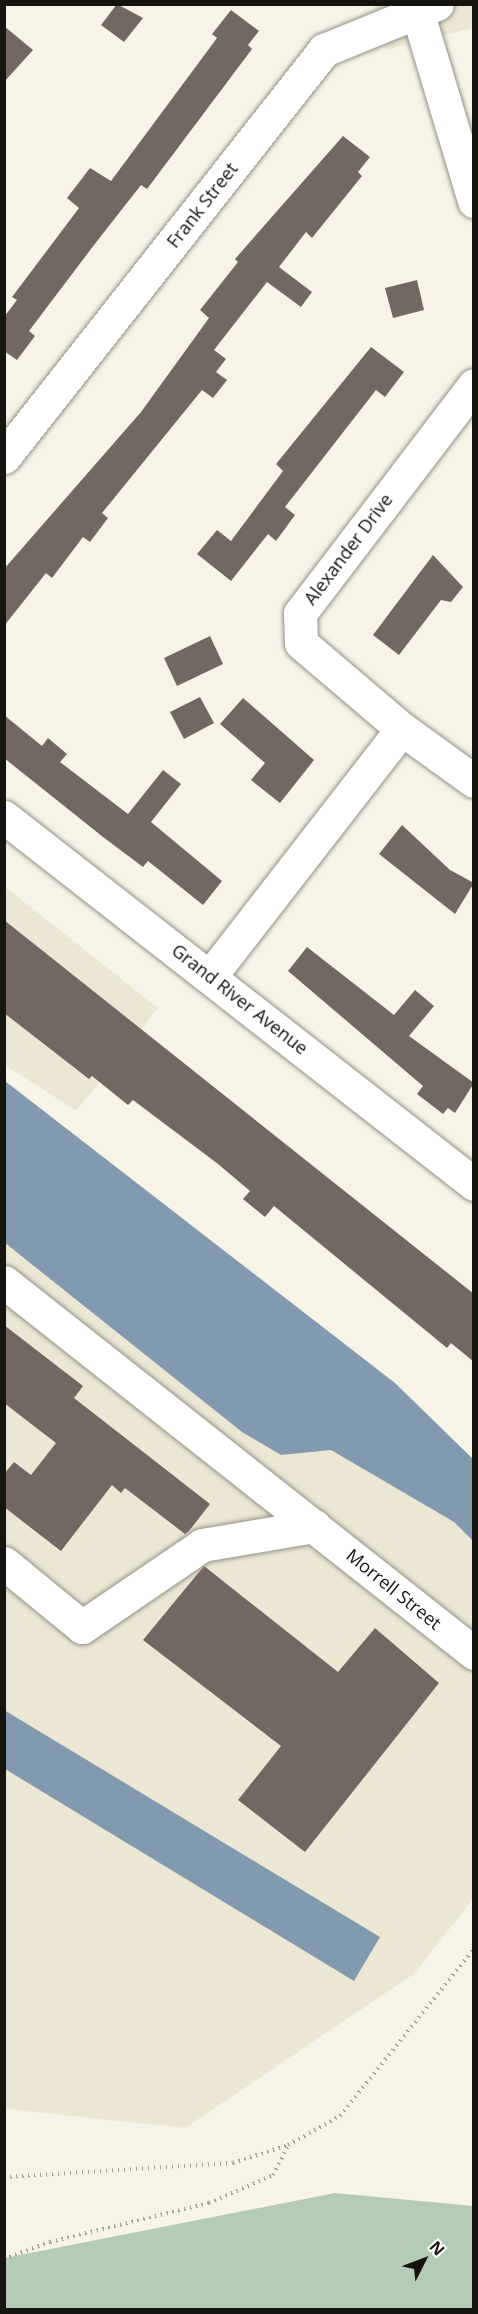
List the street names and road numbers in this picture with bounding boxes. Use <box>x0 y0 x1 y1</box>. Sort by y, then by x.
street label: Frank Street <box>162 158 242 252</box>
street label: Alexander Drive <box>299 489 397 609</box>
street label: Grand River Avenue <box>168 939 312 1059</box>
street label: Morrell Street <box>342 1544 446 1634</box>

